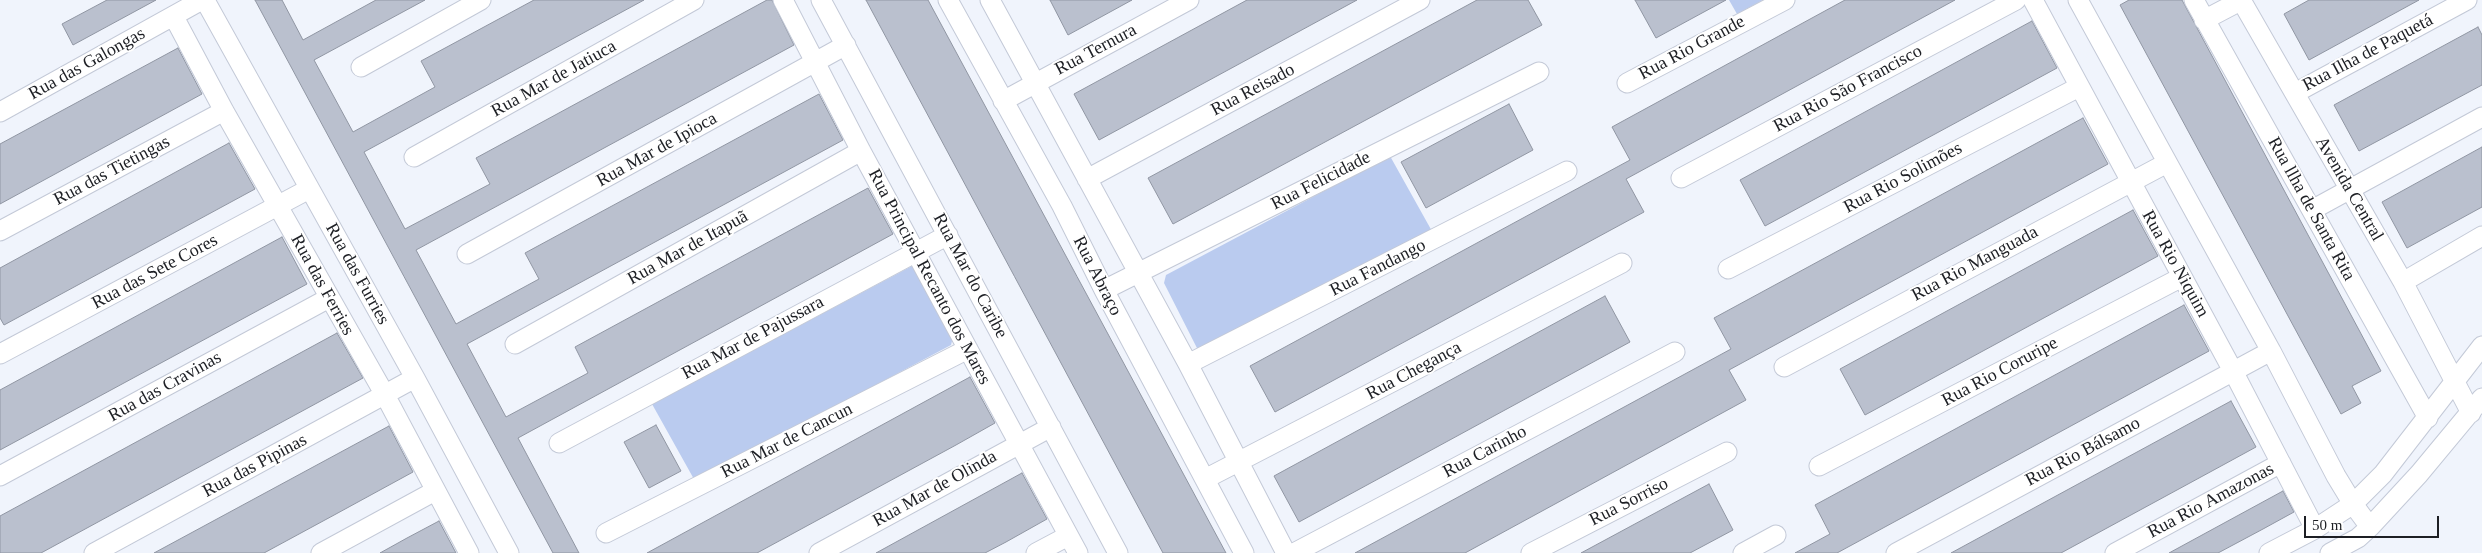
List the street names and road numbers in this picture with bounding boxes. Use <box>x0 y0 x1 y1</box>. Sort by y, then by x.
street label: Rua Ilha de Paquetá <box>2299 10 2437 96</box>
street label: Rua Rio Grande <box>1635 11 1749 85</box>
street label: Rua Ternura <box>1052 20 1140 80</box>
street label: Rua das Galongas <box>25 23 149 105</box>
street label: Rua Mar de Jatiuca <box>488 36 620 122</box>
street label: Rua Rio São Francisco <box>1770 41 1926 137</box>
street label: Rua Reisado <box>1208 59 1298 121</box>
street label: Rua Mar de Ipioca <box>593 108 721 192</box>
street label: Rua das Tietingas <box>50 131 174 211</box>
street label: Rua llha de Santa Rita <box>2263 133 2359 285</box>
street label: Avenida Central <box>2310 133 2388 245</box>
street label: Rua Rio Solimões <box>1840 138 1966 218</box>
street label: Rua Felicidade <box>1268 147 1374 215</box>
street label: Rua Principal Recanto dos Mares <box>863 166 995 388</box>
street label: Rua Mar de Itapuã <box>624 206 752 290</box>
street label: Rua Rio Niquim <box>2137 207 2213 321</box>
street label: Rua Mar do Caribe <box>928 210 1012 342</box>
street label: Rua das Furries <box>320 219 394 329</box>
street label: Rua Rio Manguada <box>1908 222 2042 306</box>
street label: Rua das Sete Cores <box>88 230 222 314</box>
street label: Rua das Ferries <box>285 231 359 339</box>
street label: Rua Abraço <box>1068 233 1126 319</box>
street label: Rua Fandango <box>1327 235 1429 301</box>
street label: Rua Mar de Pajussara <box>678 292 828 384</box>
street label: Rua Rio Coruripe <box>1938 332 2062 412</box>
street label: Rua Chegança <box>1363 337 1465 405</box>
street label: Rua das Cravinas <box>105 347 225 427</box>
street label: Rua Mar de Cancun <box>718 399 856 483</box>
street label: Rua Rio Bálsamo <box>2022 413 2144 491</box>
street label: Rua Carinho <box>1440 421 1530 483</box>
street label: Rua das Pipinas <box>199 429 311 503</box>
street label: Rua Mar de Olinda <box>869 446 1001 532</box>
street label: Rua Rio Amazonas <box>2144 459 2278 543</box>
street label: Rua Sorriso <box>1586 473 1672 531</box>

